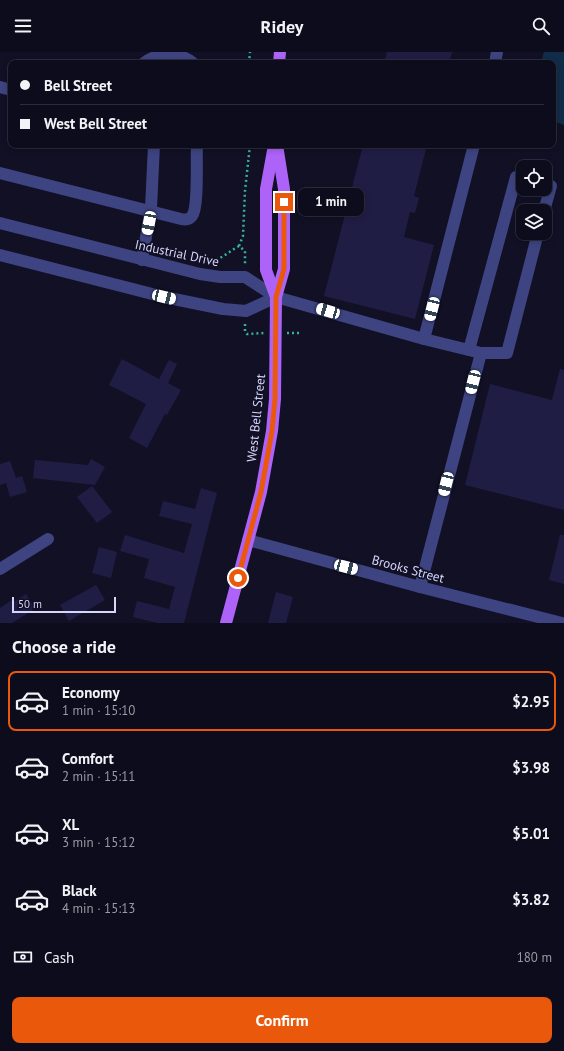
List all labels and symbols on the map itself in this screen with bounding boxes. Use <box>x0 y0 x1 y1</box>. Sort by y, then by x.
callout: 1 min <box>298 188 364 216</box>
route end <box>275 193 293 211</box>
car <box>141 210 157 236</box>
street label: Industrial Drive <box>133 236 221 270</box>
car <box>151 288 177 306</box>
car <box>423 296 441 322</box>
car <box>315 302 341 320</box>
car <box>464 369 482 395</box>
street label: West Bell Street <box>243 372 269 463</box>
car <box>437 471 455 497</box>
street label: Brooks Street <box>370 551 447 587</box>
car <box>333 558 359 576</box>
route start <box>229 569 247 587</box>
scale bar <box>12 595 116 614</box>

